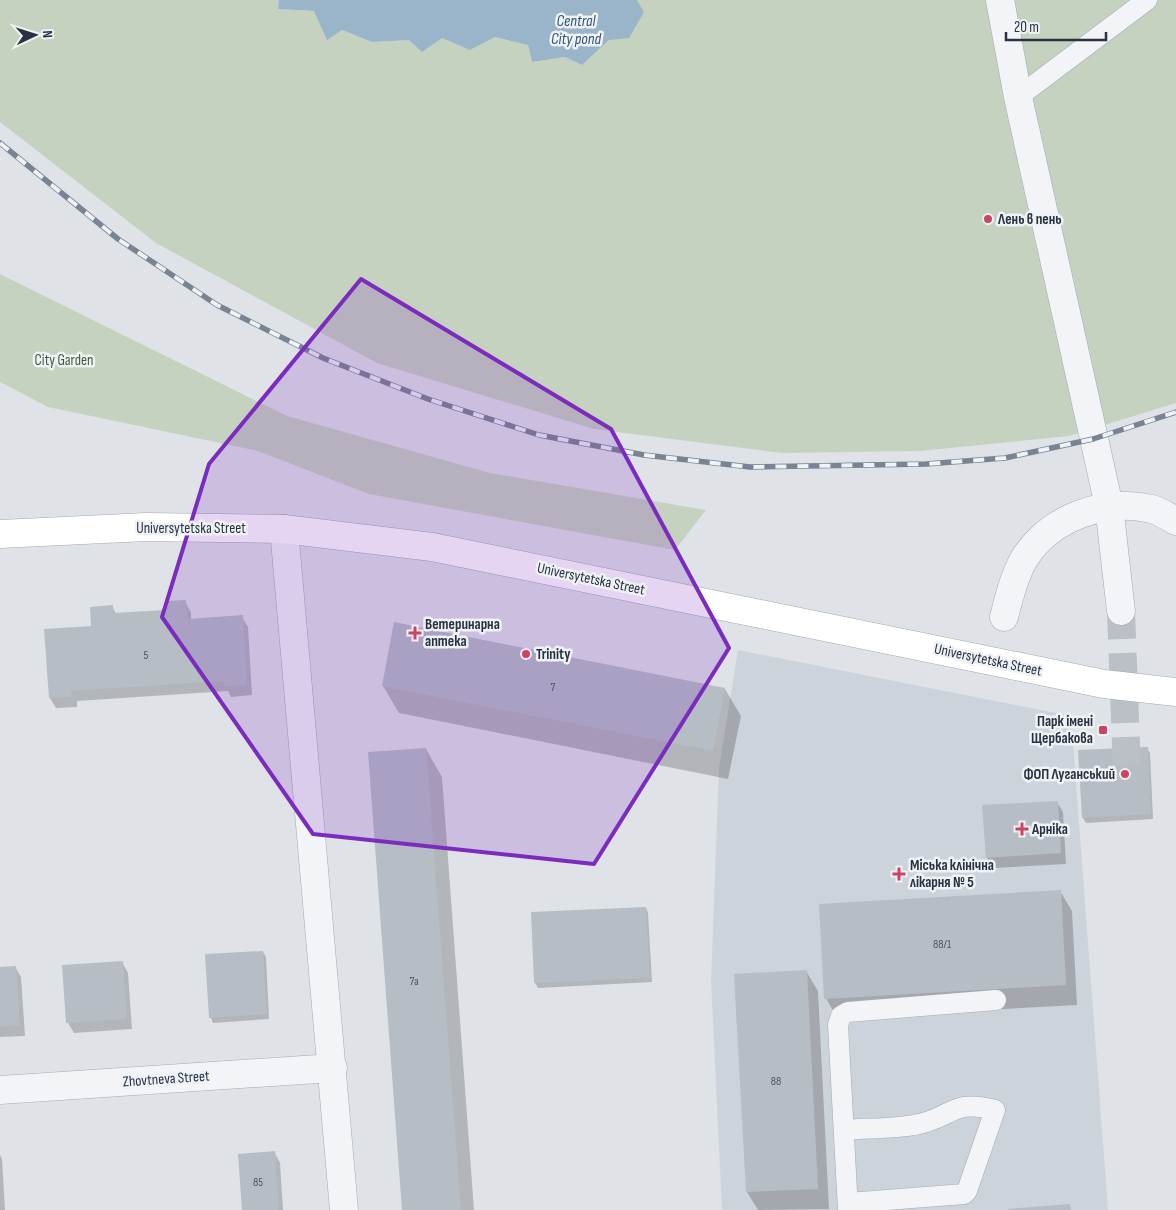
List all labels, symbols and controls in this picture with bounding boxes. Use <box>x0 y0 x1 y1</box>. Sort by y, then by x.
north arrow <box>10 10 60 60</box>
scale bar <box>1006 10 1106 42</box>
water label: Central City pond <box>551 12 601 49</box>
text: 20 m <box>1014 18 1039 37</box>
text: N <box>39 30 56 38</box>
place label: Лень в пень <box>997 210 1062 229</box>
marker: Лень в пень <box>982 213 994 225</box>
park label: City Garden <box>35 351 93 370</box>
street label: Universytetska Street <box>136 519 246 538</box>
street label: Universytetska Street <box>535 558 647 600</box>
place label: Ветеринарна аптека <box>425 615 500 651</box>
marker: Ветеринарна аптека <box>409 627 421 639</box>
street label: Universytetska Street <box>932 639 1044 681</box>
place label: Trinity <box>536 645 571 664</box>
house number: 5 <box>144 648 149 663</box>
marker: Trinity <box>520 648 532 660</box>
house number: 7 <box>551 680 556 695</box>
place label: Парк імені Щербакова <box>1031 712 1093 748</box>
marker: Парк імені Щербакова <box>1097 724 1109 736</box>
place label: ФОП Луганський <box>1023 765 1115 784</box>
marker: ФОП Луганський <box>1119 768 1131 780</box>
place label: Арніка <box>1031 820 1068 839</box>
marker: Арніка <box>1016 823 1028 835</box>
place label: Міська клінічна лікарня № 5 <box>910 856 994 892</box>
marker: Міська клінічна лікарня № 5 <box>892 867 906 881</box>
house number: 88/1 <box>933 937 952 952</box>
house number: 7а <box>409 974 419 989</box>
street label: Zhovtneva Street <box>122 1066 210 1092</box>
house number: 88 <box>771 1074 781 1089</box>
house number: 85 <box>253 1175 263 1190</box>

